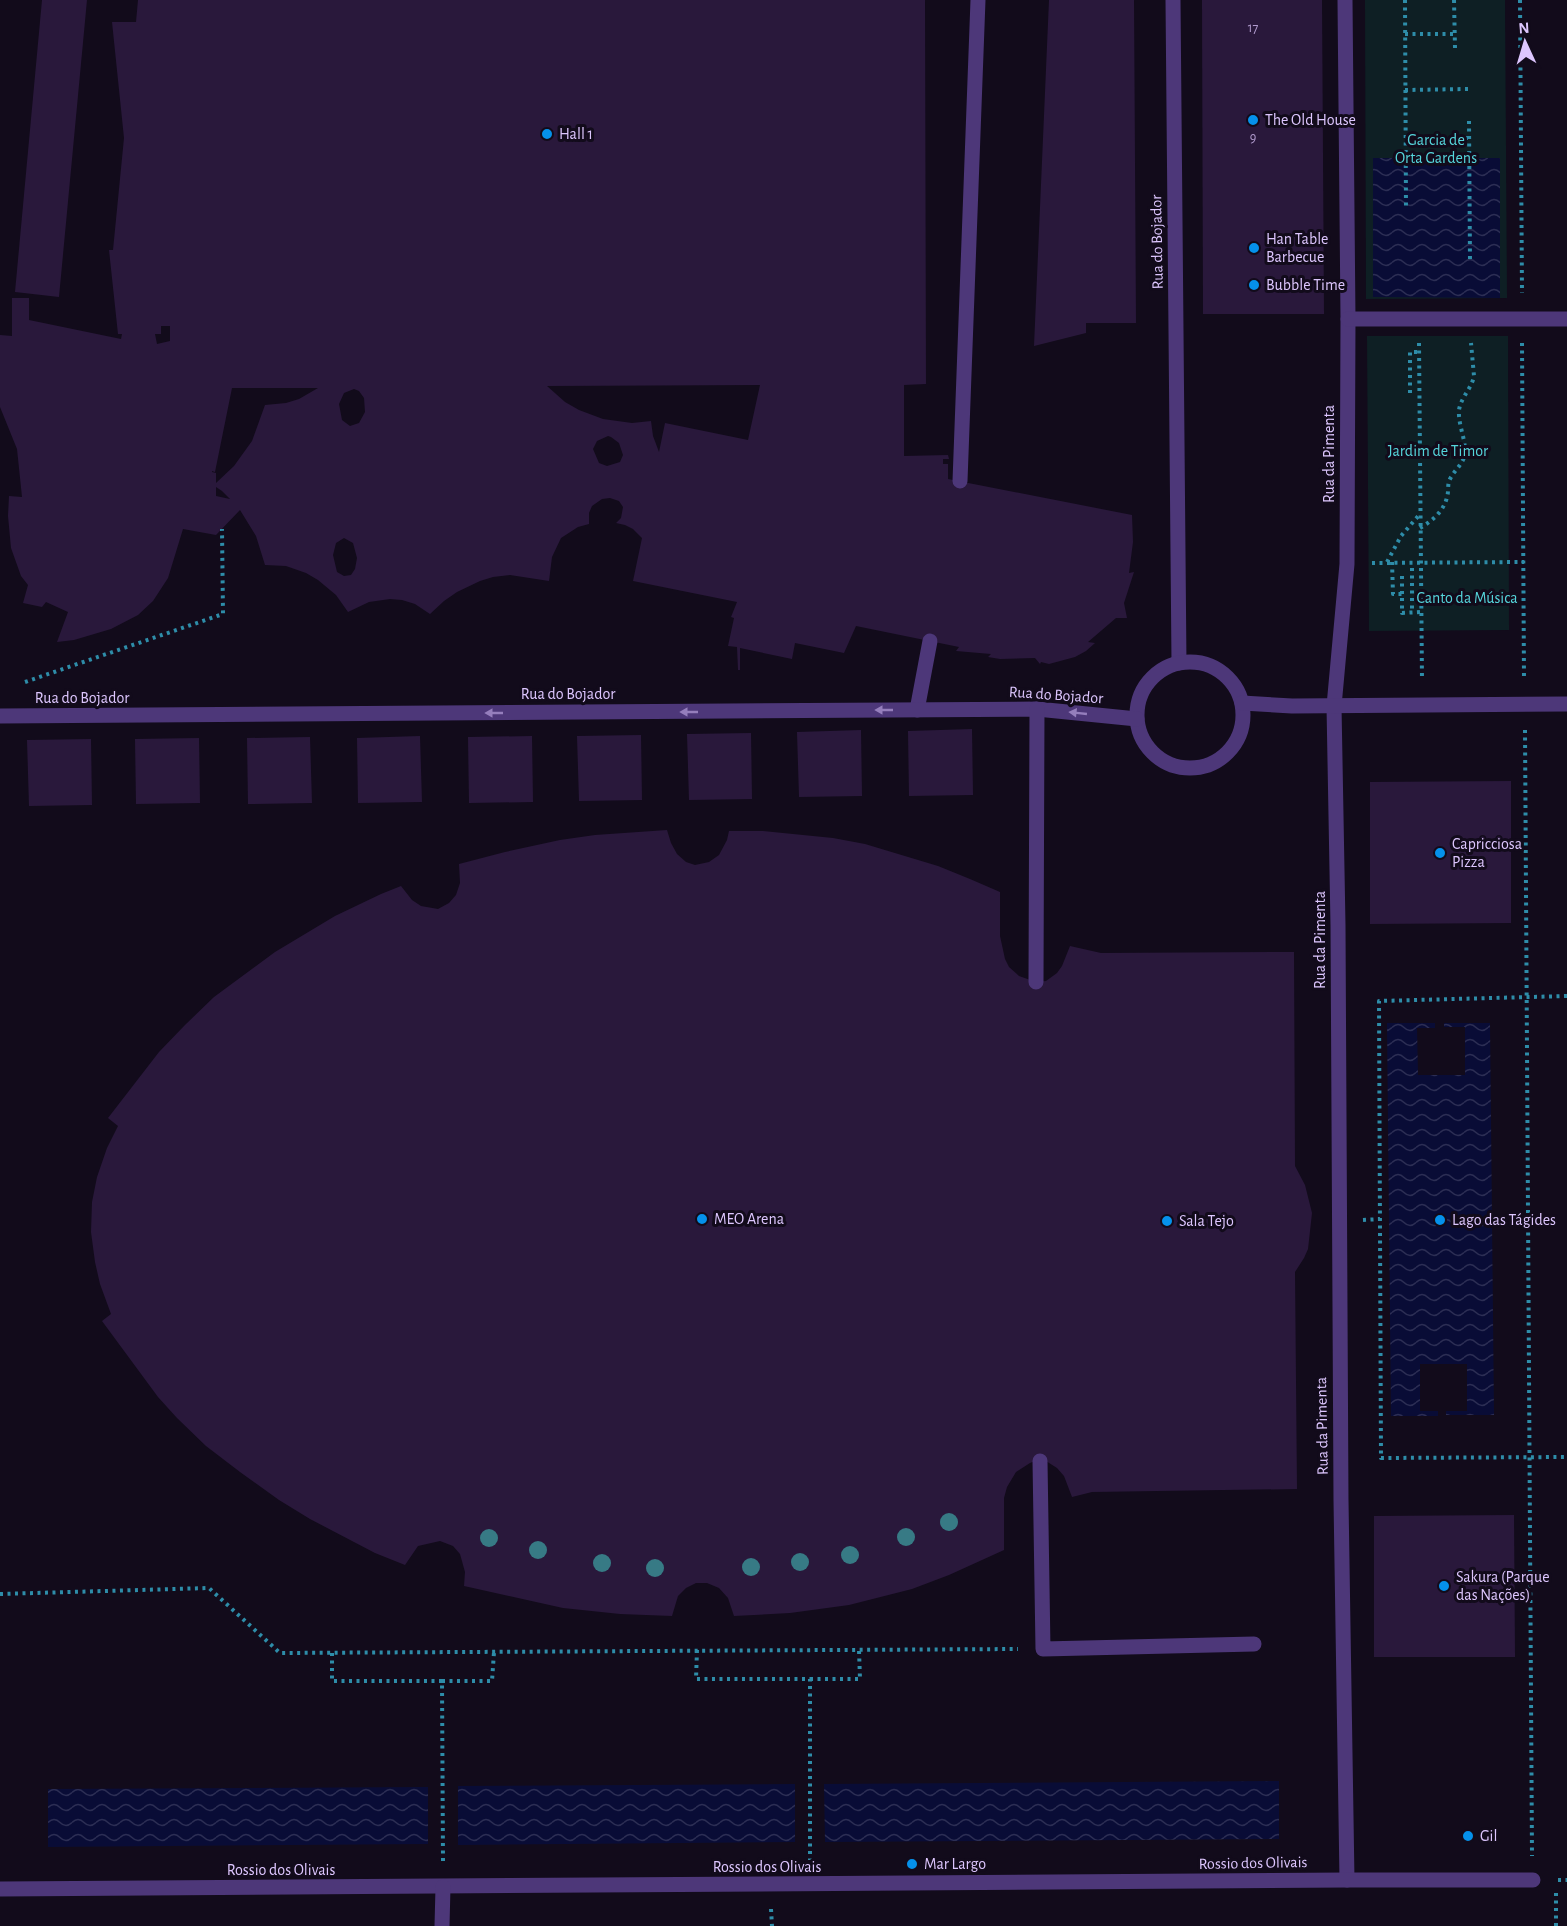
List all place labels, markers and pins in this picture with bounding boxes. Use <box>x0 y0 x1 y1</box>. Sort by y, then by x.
place label: The Old House <box>1265 112 1356 128</box>
marker: The Old House <box>1246 113 1260 127</box>
place label: Hall 1 <box>559 126 593 142</box>
marker: Hall 1 <box>540 127 554 141</box>
place label: Han Table Barbecue <box>1266 231 1328 265</box>
marker: Han Table Barbecue <box>1247 241 1261 255</box>
place label: Bubble Time <box>1266 277 1345 293</box>
marker: Bubble Time <box>1247 278 1261 292</box>
place label: Capricciosa Pizza <box>1452 836 1522 870</box>
marker: Capricciosa Pizza <box>1433 846 1447 860</box>
place label: MEO Arena <box>714 1211 784 1227</box>
marker: MEO Arena <box>695 1212 709 1226</box>
place label: Lago das Tágides <box>1452 1212 1556 1228</box>
place label: Sala Tejo <box>1179 1213 1234 1230</box>
marker: Lago das Tágides <box>1433 1213 1447 1227</box>
marker: Sala Tejo <box>1160 1214 1174 1228</box>
place label: Sakura (Parque das Nações) <box>1456 1569 1550 1603</box>
marker: Sakura (Parque das Nações) <box>1437 1579 1451 1593</box>
place label: Gil <box>1480 1828 1497 1844</box>
marker: Gil <box>1461 1829 1475 1843</box>
place label: Mar Largo <box>924 1856 986 1872</box>
marker: Mar Largo <box>905 1857 919 1871</box>

